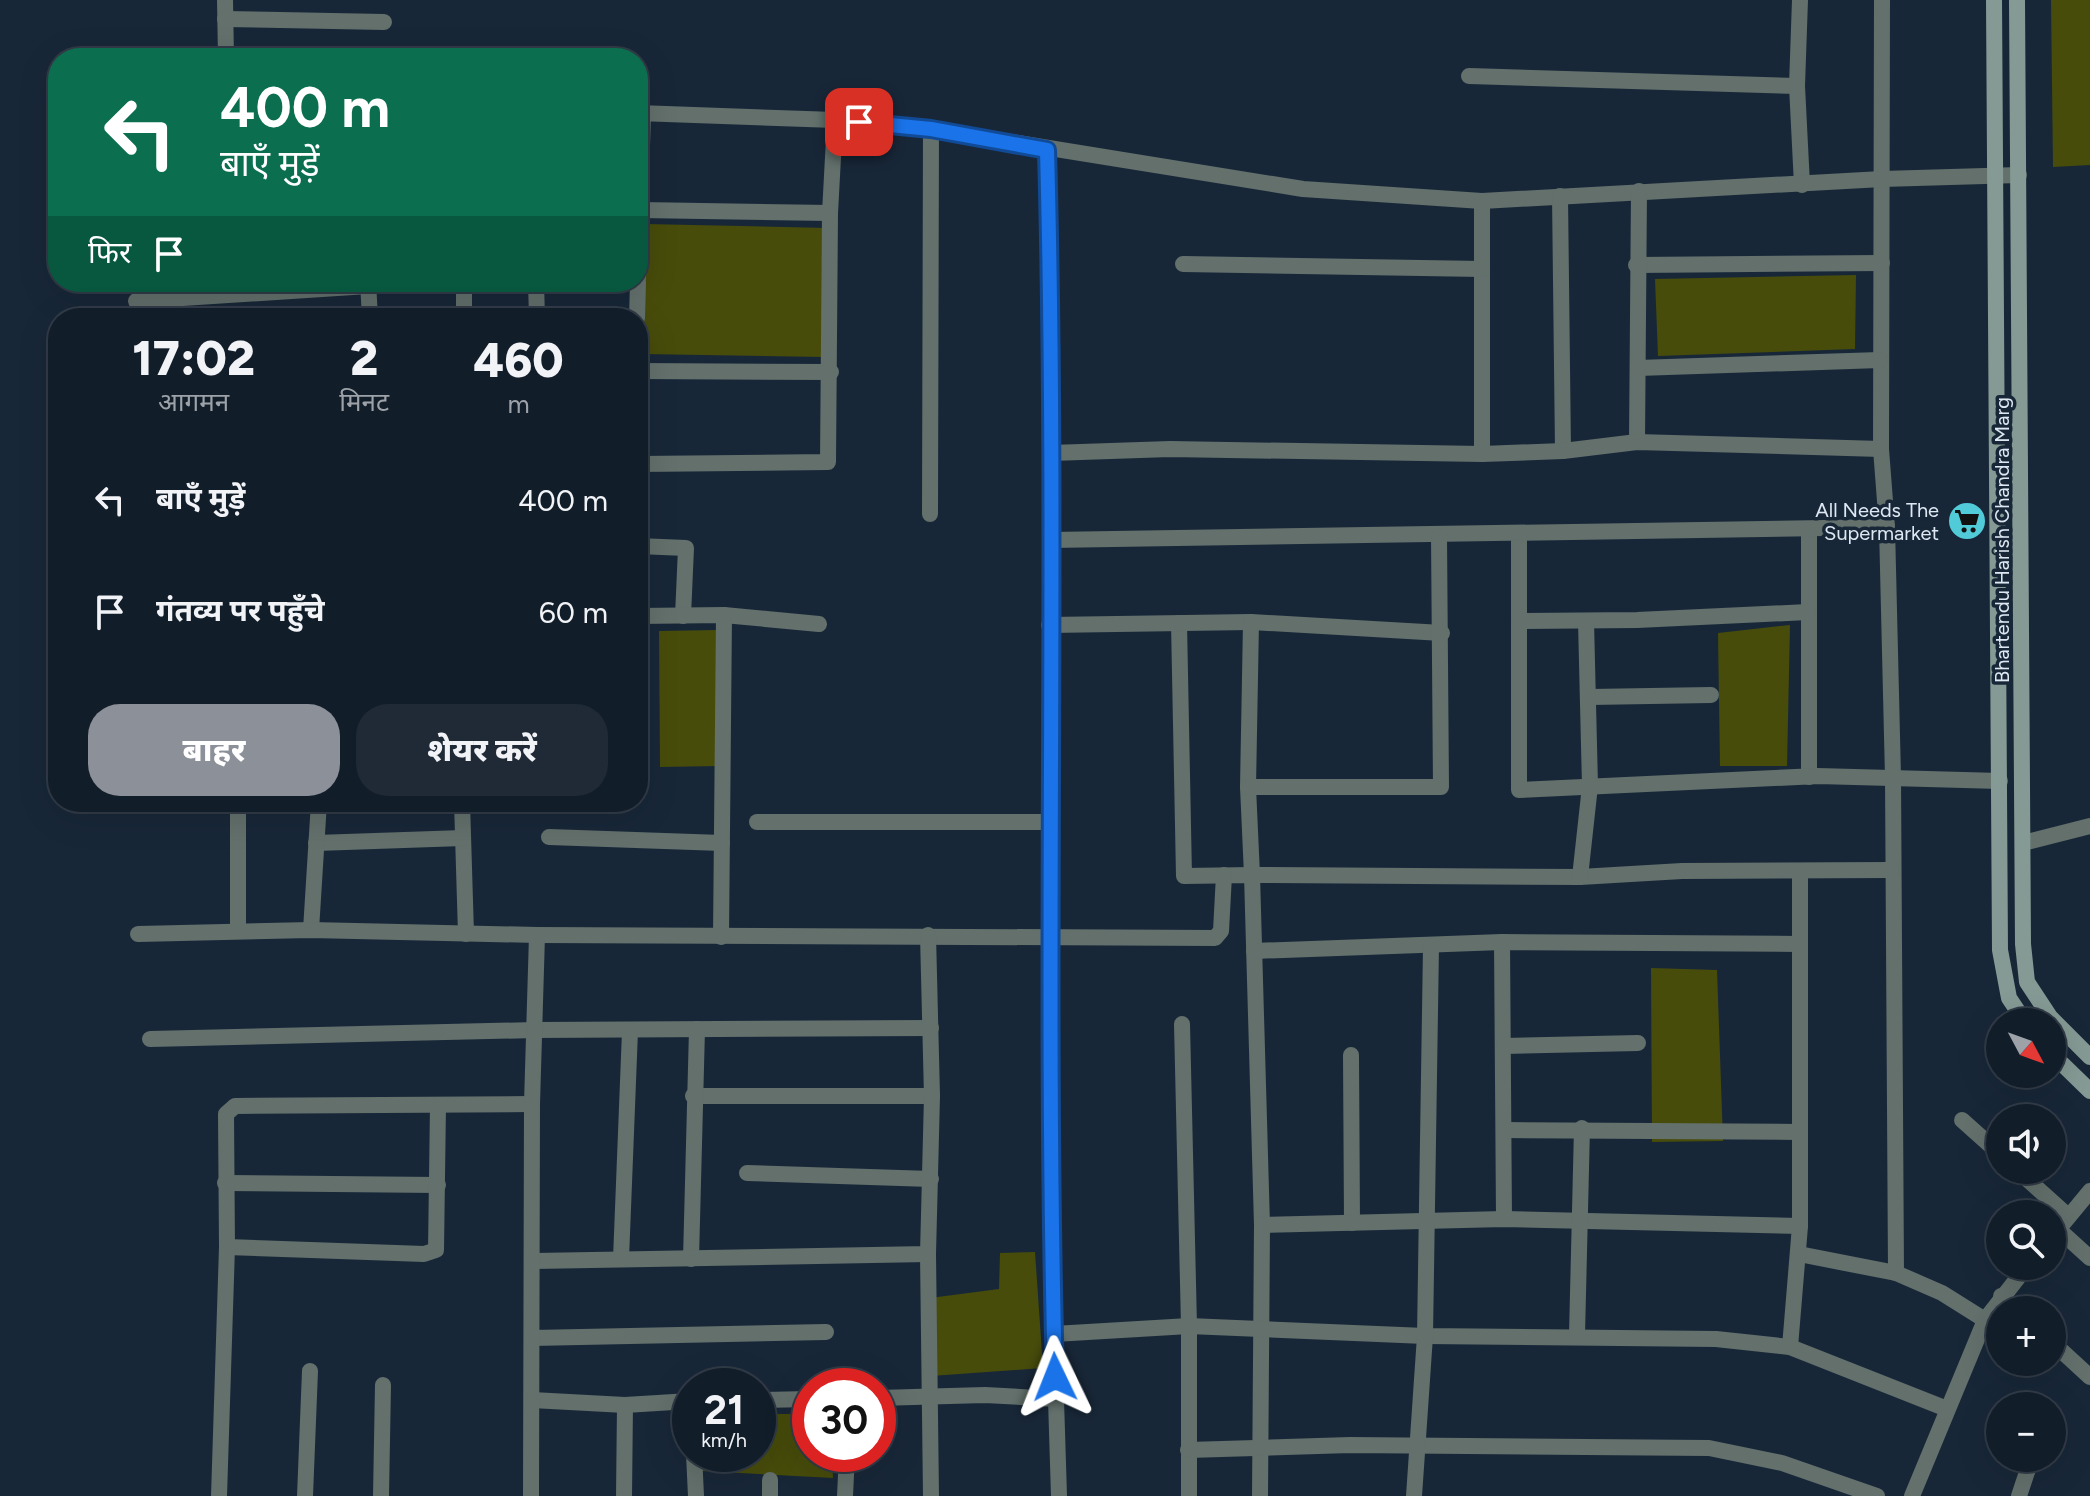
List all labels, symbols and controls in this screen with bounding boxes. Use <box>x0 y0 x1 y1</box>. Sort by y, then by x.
text: 400 m <box>220 74 390 141</box>
icon: left <box>88 80 192 184</box>
pin <box>825 88 893 156</box>
icon: arrive <box>837 100 881 144</box>
text: बाएँ मुड़ें <box>220 142 319 185</box>
icon: arrive <box>147 232 191 276</box>
text: फिर <box>88 234 131 271</box>
text: 17:02 <box>132 329 255 387</box>
text: 2 <box>350 329 378 387</box>
text: 460 <box>474 331 564 389</box>
text: आगमन <box>158 386 229 418</box>
text: मिनट <box>339 386 389 418</box>
text: m <box>507 388 530 420</box>
street label: Bhartendu Harish Chandra Marg <box>1990 397 2014 683</box>
icon: left <box>88 478 132 522</box>
text: बाएँ मुड़ें <box>156 480 245 517</box>
text: 400 m <box>518 482 608 519</box>
place label: All Needs The Supermarket <box>1815 498 1939 545</box>
supermarket icon: All Needs The Supermarket <box>1946 500 1988 542</box>
icon: arrive <box>88 590 132 634</box>
text: गंतव्य पर पहुँचे <box>156 592 325 629</box>
text: 60 m <box>539 594 608 631</box>
button: बाहर <box>88 704 340 796</box>
button: शेयर करें <box>356 704 608 796</box>
north arrow <box>1986 1008 2066 1088</box>
map controls <box>1986 1008 2066 1472</box>
button: sound <box>1986 1104 2066 1184</box>
button: search <box>1986 1200 2066 1280</box>
button: + <box>1986 1296 2066 1376</box>
position arrow <box>1013 1335 1097 1419</box>
speed limit sign: 30 <box>792 1368 896 1472</box>
text: 21 <box>704 1386 744 1434</box>
button: − <box>1986 1392 2066 1472</box>
text: km/h <box>701 1428 747 1452</box>

